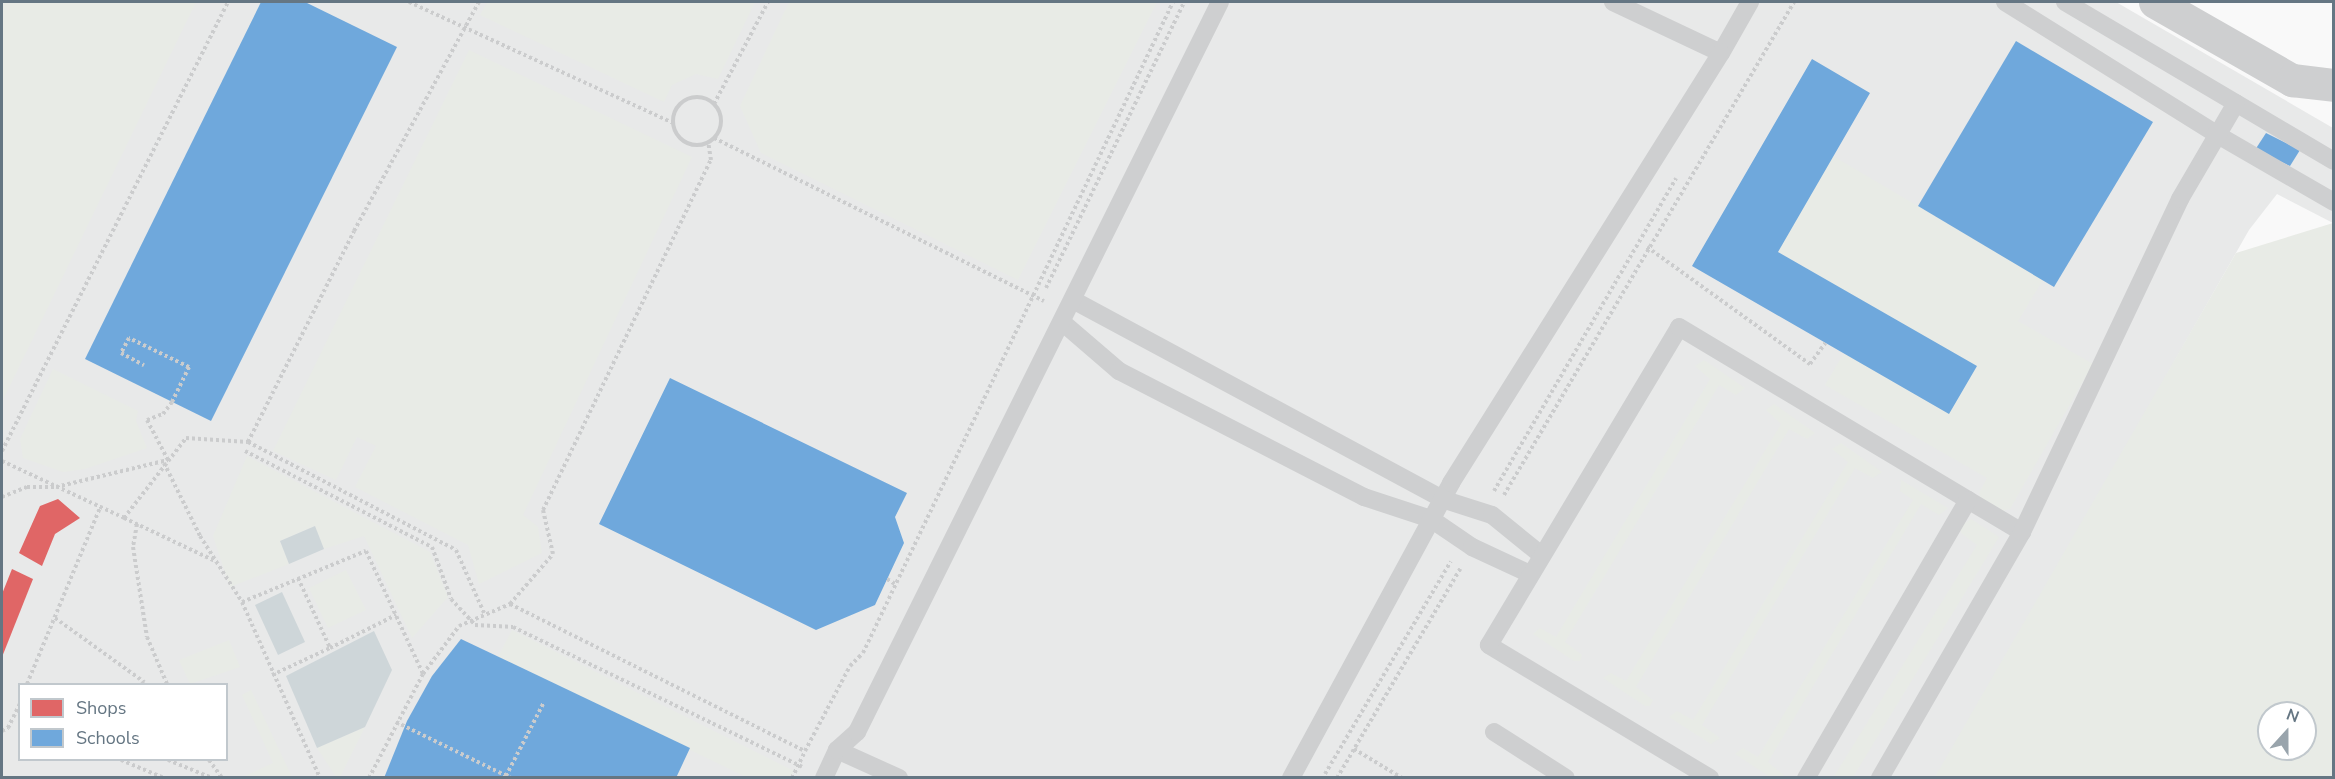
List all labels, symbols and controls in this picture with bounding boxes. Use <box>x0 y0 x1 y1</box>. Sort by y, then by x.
legend <box>18 683 228 761</box>
text: Shops <box>76 696 126 720</box>
north arrow <box>2257 701 2317 761</box>
text: N <box>2283 704 2302 728</box>
text: Schools <box>76 726 140 750</box>

